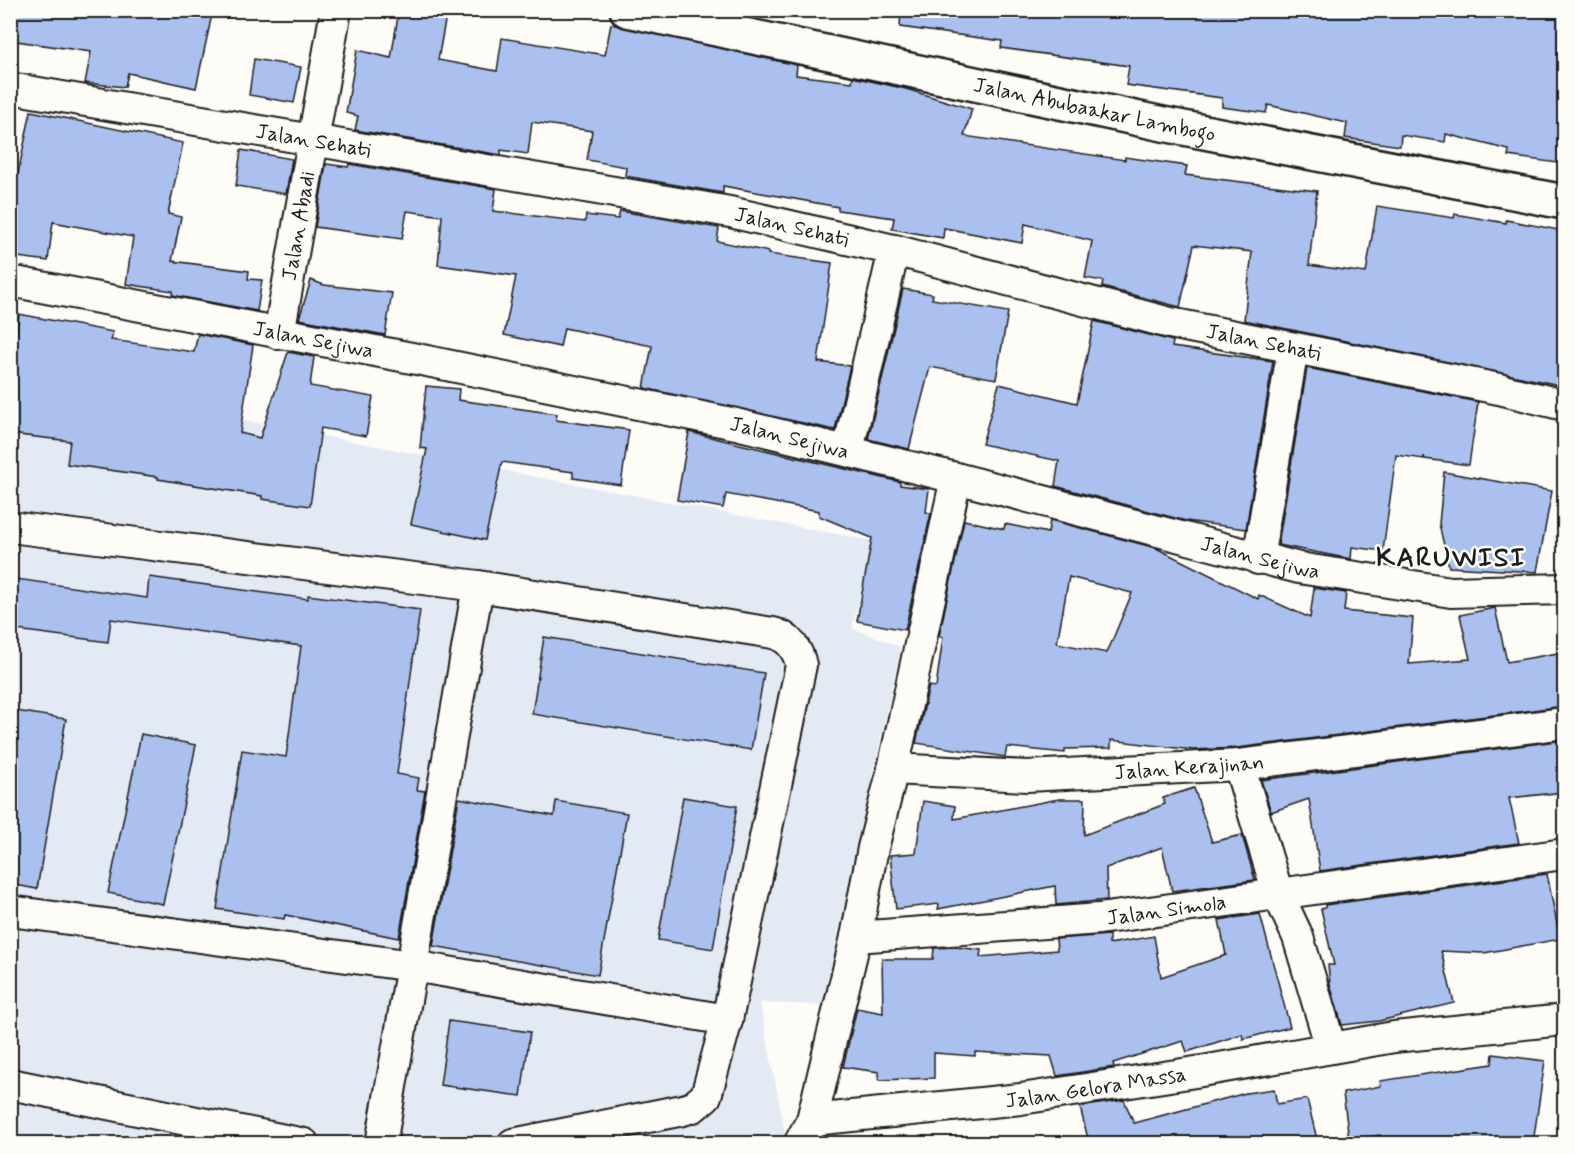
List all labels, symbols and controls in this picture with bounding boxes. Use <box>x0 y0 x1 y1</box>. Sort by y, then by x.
street label: Jalan Abubaakar Lambogo <box>971 71 1218 149</box>
street label: Jalan Sehati <box>254 118 373 165</box>
street label: Jalan Abadi <box>276 169 322 283</box>
street label: Jalan Sehati <box>732 200 851 254</box>
street label: Jalan Sejiwa <box>251 315 376 365</box>
street label: Jalan Sehati <box>1204 318 1323 368</box>
street label: Jalan Sejiwa <box>727 410 852 466</box>
street label: Jalan Sejiwa <box>1197 530 1322 586</box>
district label: KARUWISI <box>1376 541 1526 576</box>
street label: Jalan Kerajinan <box>1113 749 1265 787</box>
street label: Jalan Simola <box>1105 888 1228 933</box>
street label: Jalan Gelora Massa <box>1004 1061 1189 1115</box>

